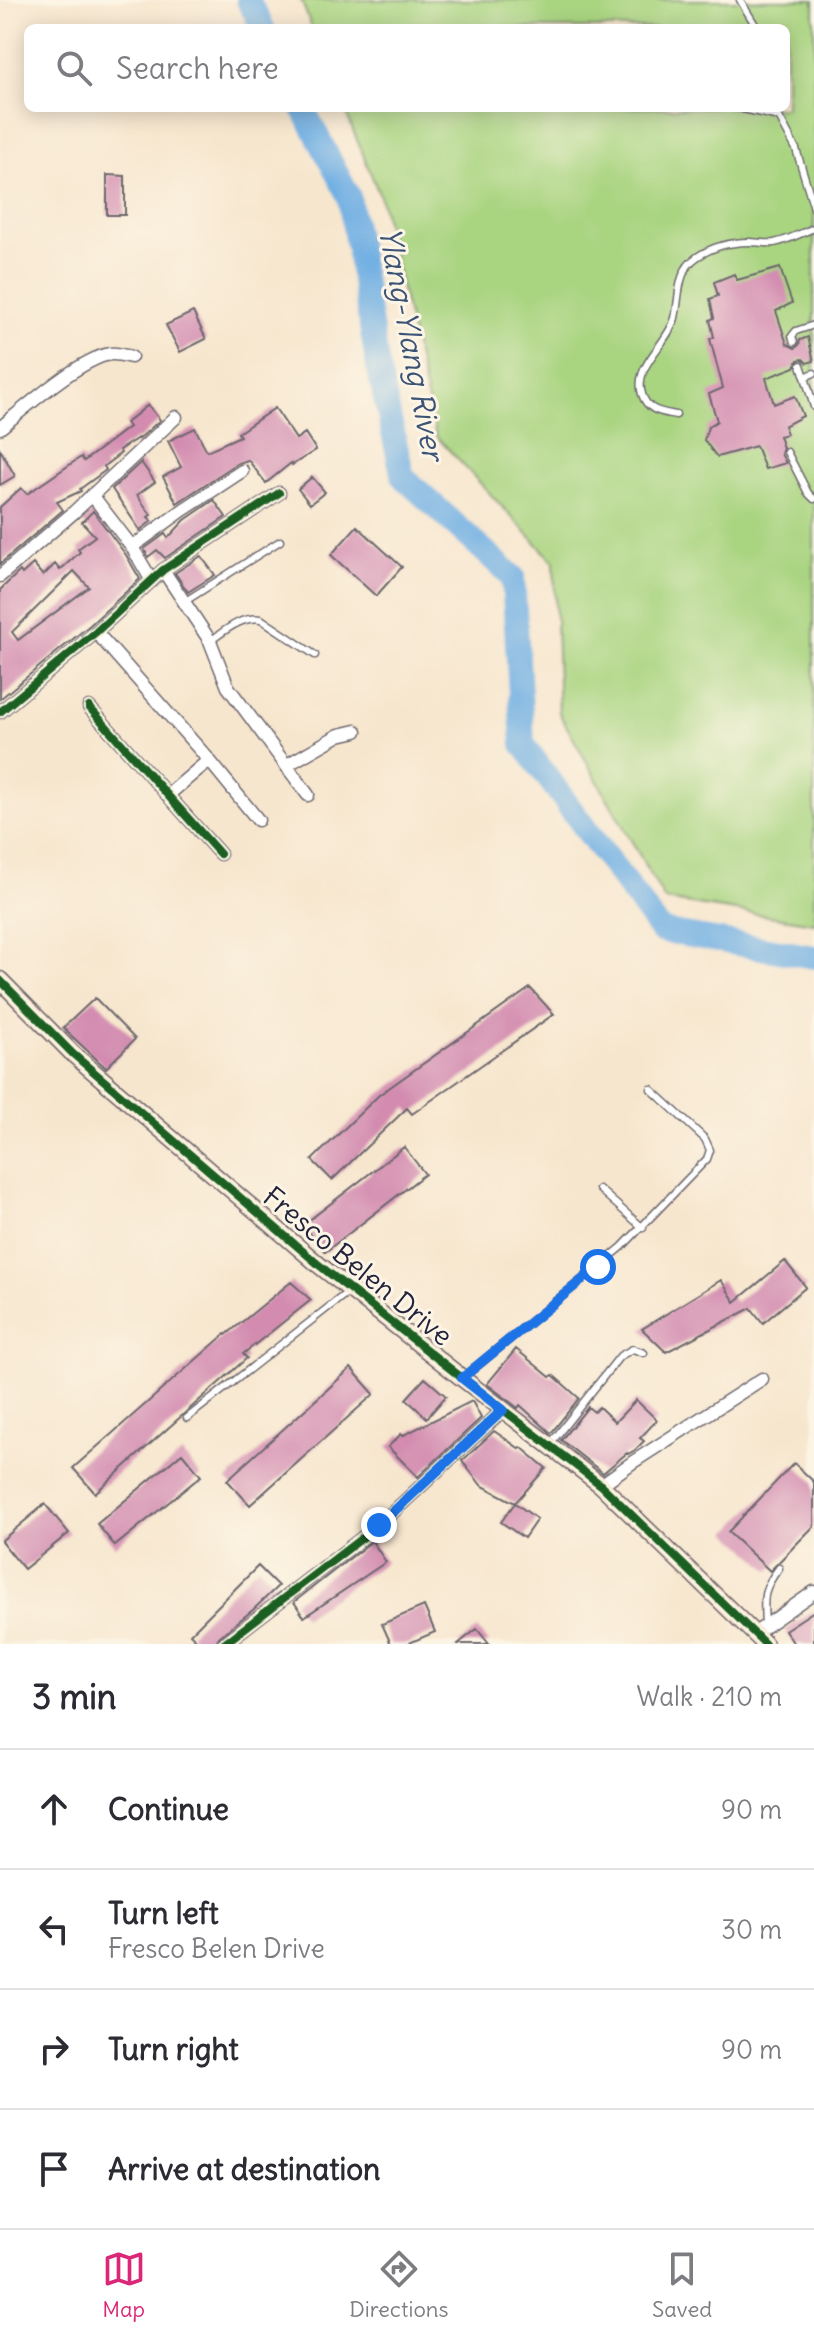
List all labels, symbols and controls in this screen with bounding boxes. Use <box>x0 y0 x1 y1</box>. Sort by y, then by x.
search box <box>24 24 790 112</box>
icon: search <box>52 46 96 90</box>
text: Search here <box>116 49 279 87</box>
water label: Ylang-Ylang River <box>371 224 454 467</box>
street label: Fresco Belen Drive <box>256 1179 460 1353</box>
route start <box>580 1249 616 1285</box>
route end <box>361 1507 397 1543</box>
text: 3 min <box>32 1675 117 1718</box>
text: Walk · 210 m <box>636 1680 782 1713</box>
icon: ahead <box>32 1787 76 1831</box>
text: Continue <box>108 1790 229 1828</box>
text: 90 m <box>721 1793 782 1826</box>
text: Turn left <box>108 1894 219 1932</box>
icon: left <box>32 1907 76 1951</box>
text: 30 m <box>721 1913 782 1946</box>
text: Fresco Belen Drive <box>108 1932 325 1965</box>
icon: right <box>32 2027 76 2071</box>
text: Turn right <box>108 2030 239 2068</box>
text: 90 m <box>721 2033 782 2066</box>
icon: arrive <box>32 2147 76 2191</box>
text: Arrive at destination <box>108 2150 380 2188</box>
tab: Map <box>102 2247 146 2323</box>
tab: Directions <box>349 2247 449 2323</box>
tab: Saved <box>652 2247 712 2323</box>

